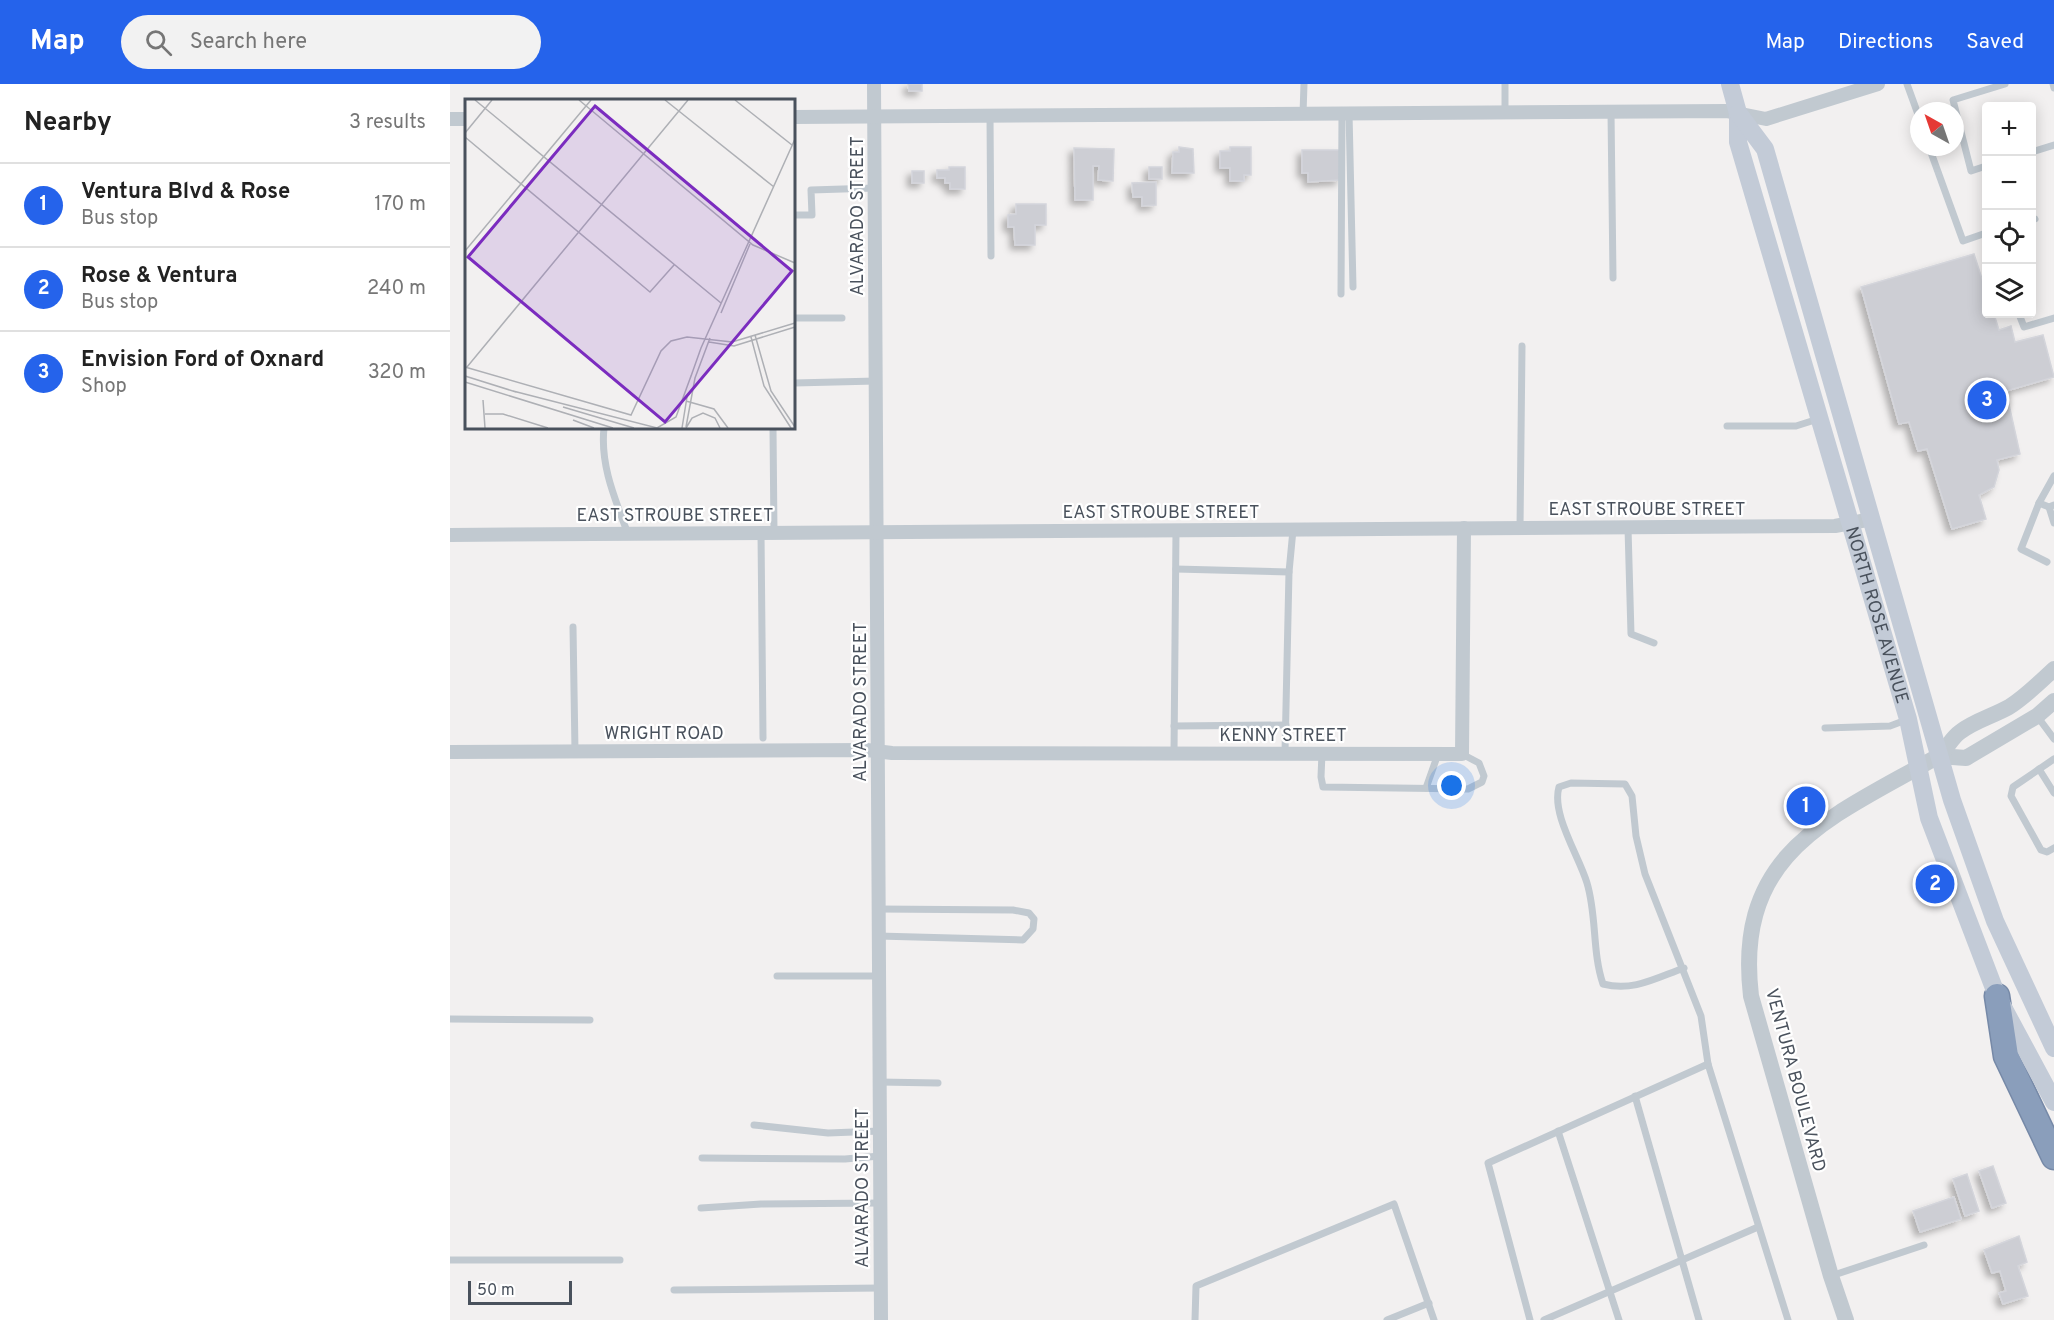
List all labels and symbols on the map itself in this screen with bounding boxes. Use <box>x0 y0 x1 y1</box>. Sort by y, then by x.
inset map <box>465 99 795 429</box>
north arrow <box>1910 102 1964 156</box>
street label: ALVARADO STREET <box>847 136 870 296</box>
pin: 3 <box>1968 378 2006 422</box>
street label: EAST STROUBE STREET <box>1548 499 1746 522</box>
street label: EAST STROUBE STREET <box>1062 502 1260 525</box>
street label: EAST STROUBE STREET <box>576 505 774 528</box>
street label: NORTH ROSE AVENUE <box>1839 524 1913 707</box>
street label: ALVARADO STREET <box>850 622 873 782</box>
street label: WRIGHT ROAD <box>604 723 724 746</box>
street label: KENNY STREET <box>1219 725 1347 748</box>
your location <box>1437 771 1466 800</box>
pin: 1 <box>1786 784 1826 828</box>
pin: 2 <box>1916 862 1954 906</box>
street label: VENTURA BOULEVARD <box>1759 986 1830 1175</box>
street label: ALVARADO STREET <box>852 1108 875 1268</box>
scale bar <box>468 1278 572 1306</box>

